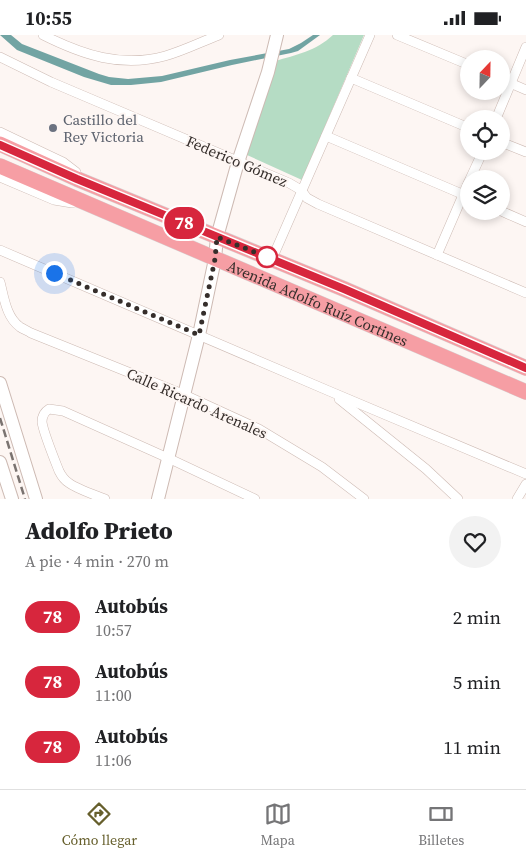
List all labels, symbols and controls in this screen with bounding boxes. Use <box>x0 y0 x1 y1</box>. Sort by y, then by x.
text: 10:55 <box>25 5 72 31</box>
north arrow <box>460 50 510 100</box>
map controls <box>460 50 510 220</box>
place label: Castillo del Rey Victoria <box>63 109 144 147</box>
button: locate <box>460 110 510 160</box>
marker: Castillo del Rey Victoria <box>47 122 59 134</box>
street label: Federico Gómez <box>183 130 291 192</box>
button: layers <box>460 170 510 220</box>
line badge: 78 <box>162 207 206 239</box>
text: 78 <box>174 210 194 235</box>
unlabelled marker <box>256 246 278 268</box>
street label: Avenida Adolfo Ruíz Cortines <box>224 254 412 351</box>
your location <box>42 261 67 286</box>
street label: Calle Ricardo Arenales <box>123 363 271 443</box>
text: Adolfo Prieto <box>25 514 173 547</box>
button: heart <box>449 516 501 568</box>
text: A pie · 4 min · 270 m <box>25 550 169 572</box>
text: Autobús <box>95 593 168 619</box>
text: 78 <box>43 604 62 629</box>
text: 2 min <box>453 604 501 630</box>
text: 10:57 <box>95 619 132 641</box>
text: Autobús <box>95 658 168 684</box>
text: 78 <box>43 669 62 694</box>
text: 5 min <box>453 669 501 695</box>
text: 11:00 <box>95 684 132 706</box>
text: Autobús <box>95 723 168 749</box>
text: 78 <box>43 734 62 759</box>
text: 11 min <box>443 734 501 760</box>
text: 11:06 <box>95 749 132 771</box>
tab: Cómo llegar <box>62 800 137 850</box>
tab: Mapa <box>260 800 295 850</box>
tab: Billetes <box>418 800 464 850</box>

